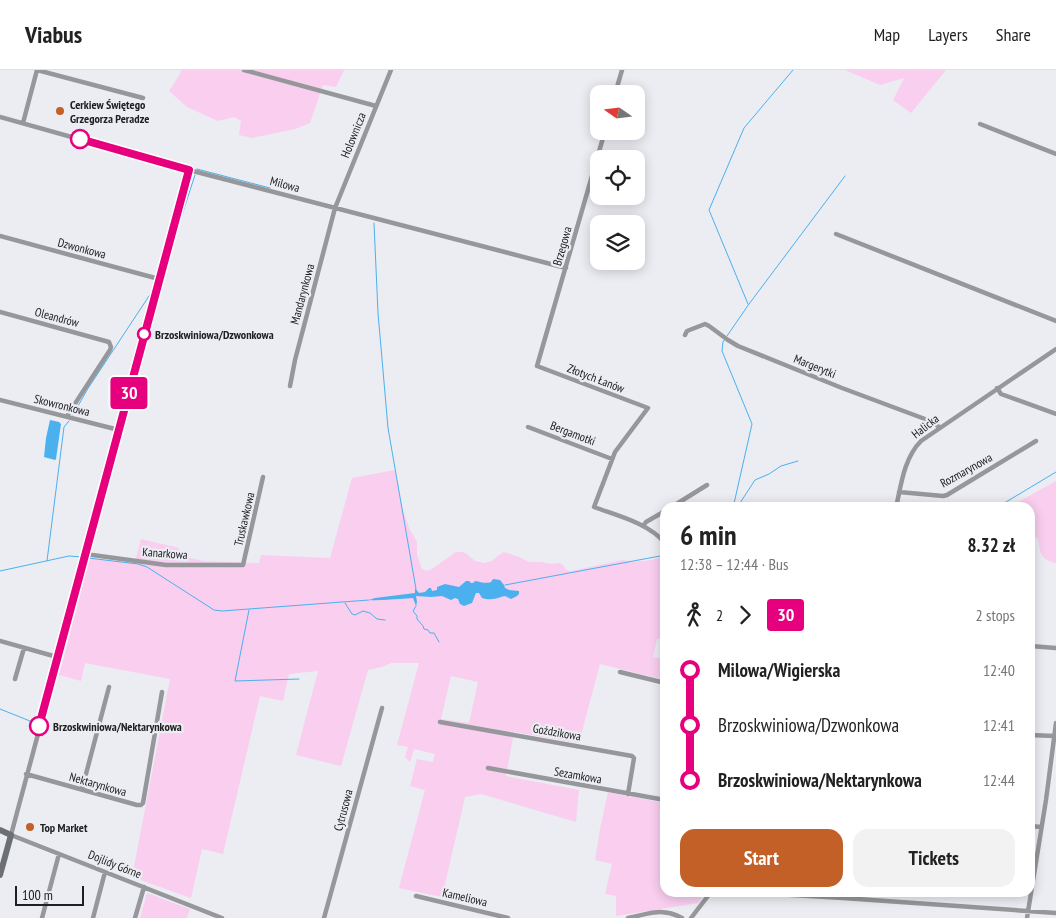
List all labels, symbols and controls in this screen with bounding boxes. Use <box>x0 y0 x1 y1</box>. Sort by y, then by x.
text: Viabus <box>25 19 82 50</box>
text: Map <box>874 23 900 46</box>
text: Layers <box>928 23 968 46</box>
text: Share <box>996 23 1031 46</box>
north arrow <box>590 85 645 140</box>
map controls <box>590 85 645 270</box>
place label: Cerkiew Świętego Grzegorza Peradze <box>70 97 149 126</box>
marker: Cerkiew Świętego Grzegorza Peradze <box>54 105 66 117</box>
street label: Holownicza <box>337 110 369 160</box>
unlabelled marker <box>70 129 90 149</box>
button: locate <box>590 150 645 205</box>
street label: Milowa <box>269 173 302 195</box>
button: layers <box>590 215 645 270</box>
street label: Brzegowa <box>549 224 575 267</box>
street label: Dzwonkowa <box>56 234 108 262</box>
street label: Mandarynkowa <box>287 262 317 326</box>
street label: Oleandrów <box>33 304 82 330</box>
marker: Brzoskwiniowa/Dzwonkowa <box>137 327 151 341</box>
place label: Brzoskwiniowa/Dzwonkowa <box>155 327 274 342</box>
street label: Margerytki <box>792 351 838 381</box>
street label: Złotych Łanów <box>565 360 628 396</box>
line badge: 30 <box>106 377 152 409</box>
text: 30 <box>120 381 138 404</box>
street label: Skowronkowa <box>33 391 92 419</box>
street label: Halicka <box>908 411 942 441</box>
street label: Bergamotki <box>548 417 598 449</box>
street label: Rozmarynowa <box>937 449 995 490</box>
street label: Truskawkowa <box>231 490 258 547</box>
text: 6 min <box>680 516 737 553</box>
text: 8.32 zł <box>968 533 1015 557</box>
street label: Kanarkowa <box>142 544 188 562</box>
text: 12:38 – 12:44 · Bus <box>680 554 788 574</box>
icon: walk <box>680 601 708 629</box>
icon: forward <box>731 601 759 629</box>
text: 30 <box>777 603 794 626</box>
text: 2 <box>716 605 723 625</box>
text: 2 stops <box>975 605 1015 625</box>
text: Milowa/Wigierska <box>718 658 840 682</box>
text: 12:40 <box>983 660 1015 680</box>
text: Brzoskwiniowa/Dzwonkowa <box>718 713 899 737</box>
text: 12:41 <box>983 715 1015 735</box>
marker: Brzoskwiniowa/Nektarynkowa <box>29 716 49 736</box>
place label: Brzoskwiniowa/Nektarynkowa <box>53 719 182 734</box>
street label: Goździkowa <box>532 720 583 744</box>
street label: Sezamkowa <box>553 763 603 787</box>
text: Brzoskwiniowa/Nektarynkowa <box>718 768 922 792</box>
street label: Nektarynkowa <box>68 769 128 799</box>
text: 12:44 <box>983 770 1015 790</box>
street label: Cytrusowa <box>330 787 356 832</box>
place label: Top Market <box>40 820 88 835</box>
marker: Top Market <box>24 821 36 833</box>
button: Start <box>680 829 843 887</box>
button: Tickets <box>853 829 1015 887</box>
street label: Dojlidy Górne <box>86 847 144 881</box>
scale bar <box>15 883 84 906</box>
street label: Kameliowa <box>441 885 489 909</box>
text: 100 m <box>22 886 53 904</box>

